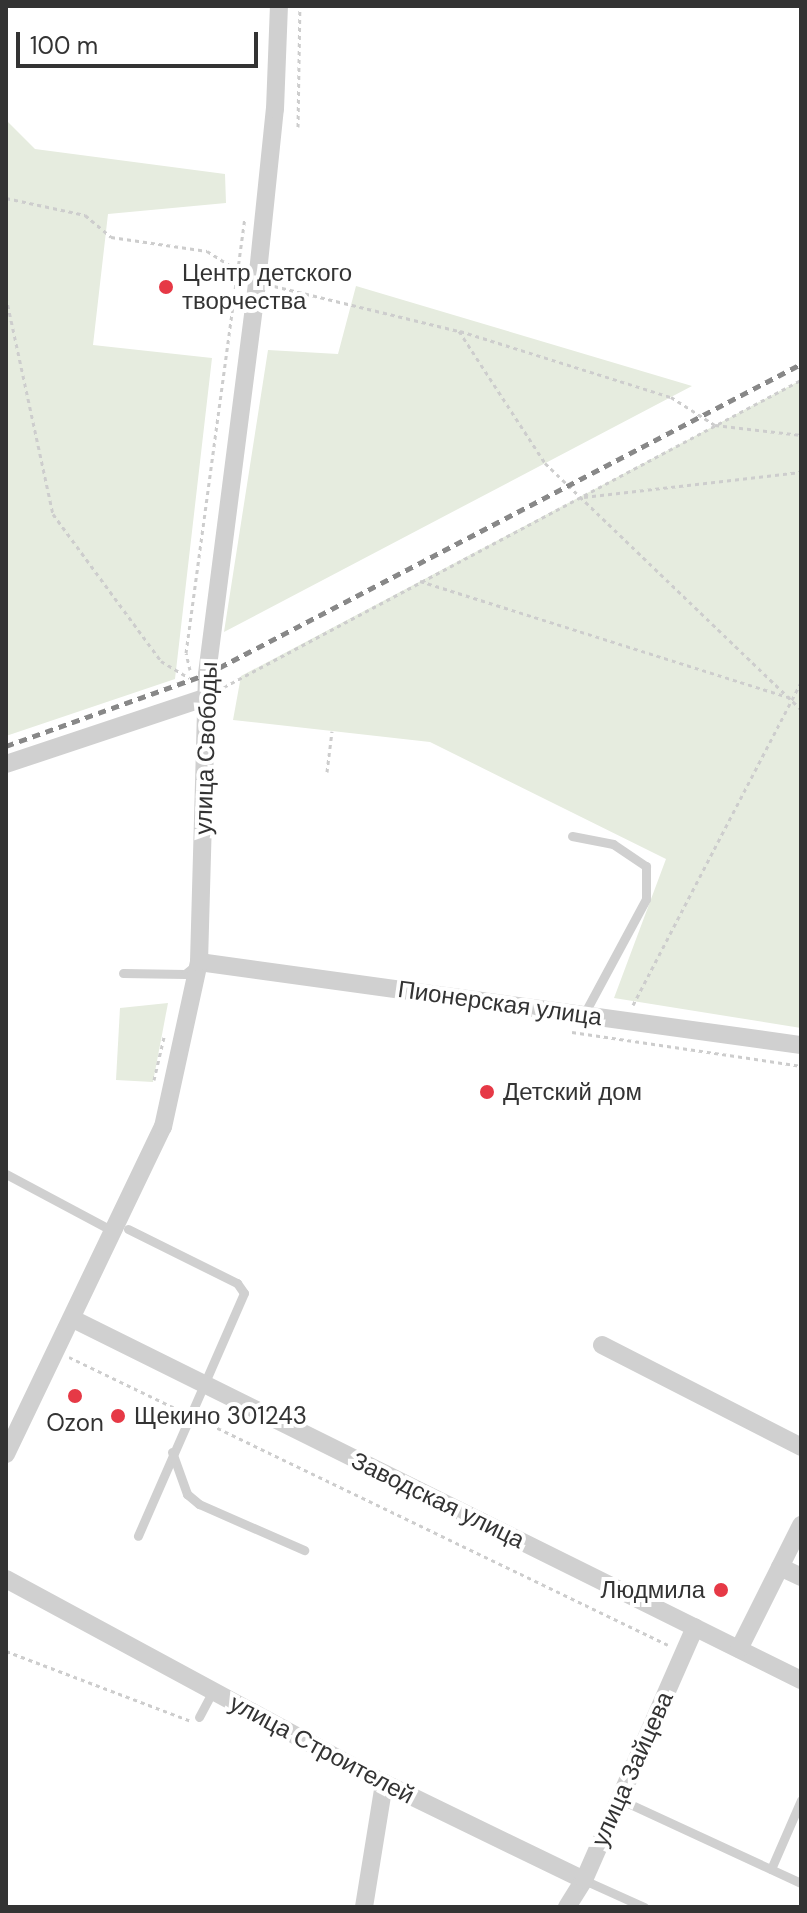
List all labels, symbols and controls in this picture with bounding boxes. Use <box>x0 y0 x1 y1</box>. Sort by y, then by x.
scale bar <box>20 16 262 66</box>
text: 100 m <box>30 30 98 61</box>
place label: Центр детского творчества <box>182 259 352 315</box>
marker: Центр детского творчества <box>157 278 175 296</box>
street label: улица Свободы <box>189 661 223 835</box>
street label: Пионерская улица <box>396 974 604 1032</box>
place label: Детский дом <box>503 1078 642 1106</box>
marker: Детский дом <box>478 1083 496 1101</box>
marker: Ozon <box>66 1387 84 1405</box>
place label: Щекино 301243 <box>134 1402 307 1430</box>
marker: Щекино 301243 <box>109 1407 127 1425</box>
place label: Ozon <box>46 1409 104 1437</box>
street label: Заводская улица <box>347 1446 529 1554</box>
place label: Людмила <box>601 1576 705 1604</box>
marker: Людмила <box>712 1581 730 1599</box>
street label: улица Зайцева <box>585 1687 679 1851</box>
street label: улица Строителей <box>225 1688 419 1810</box>

